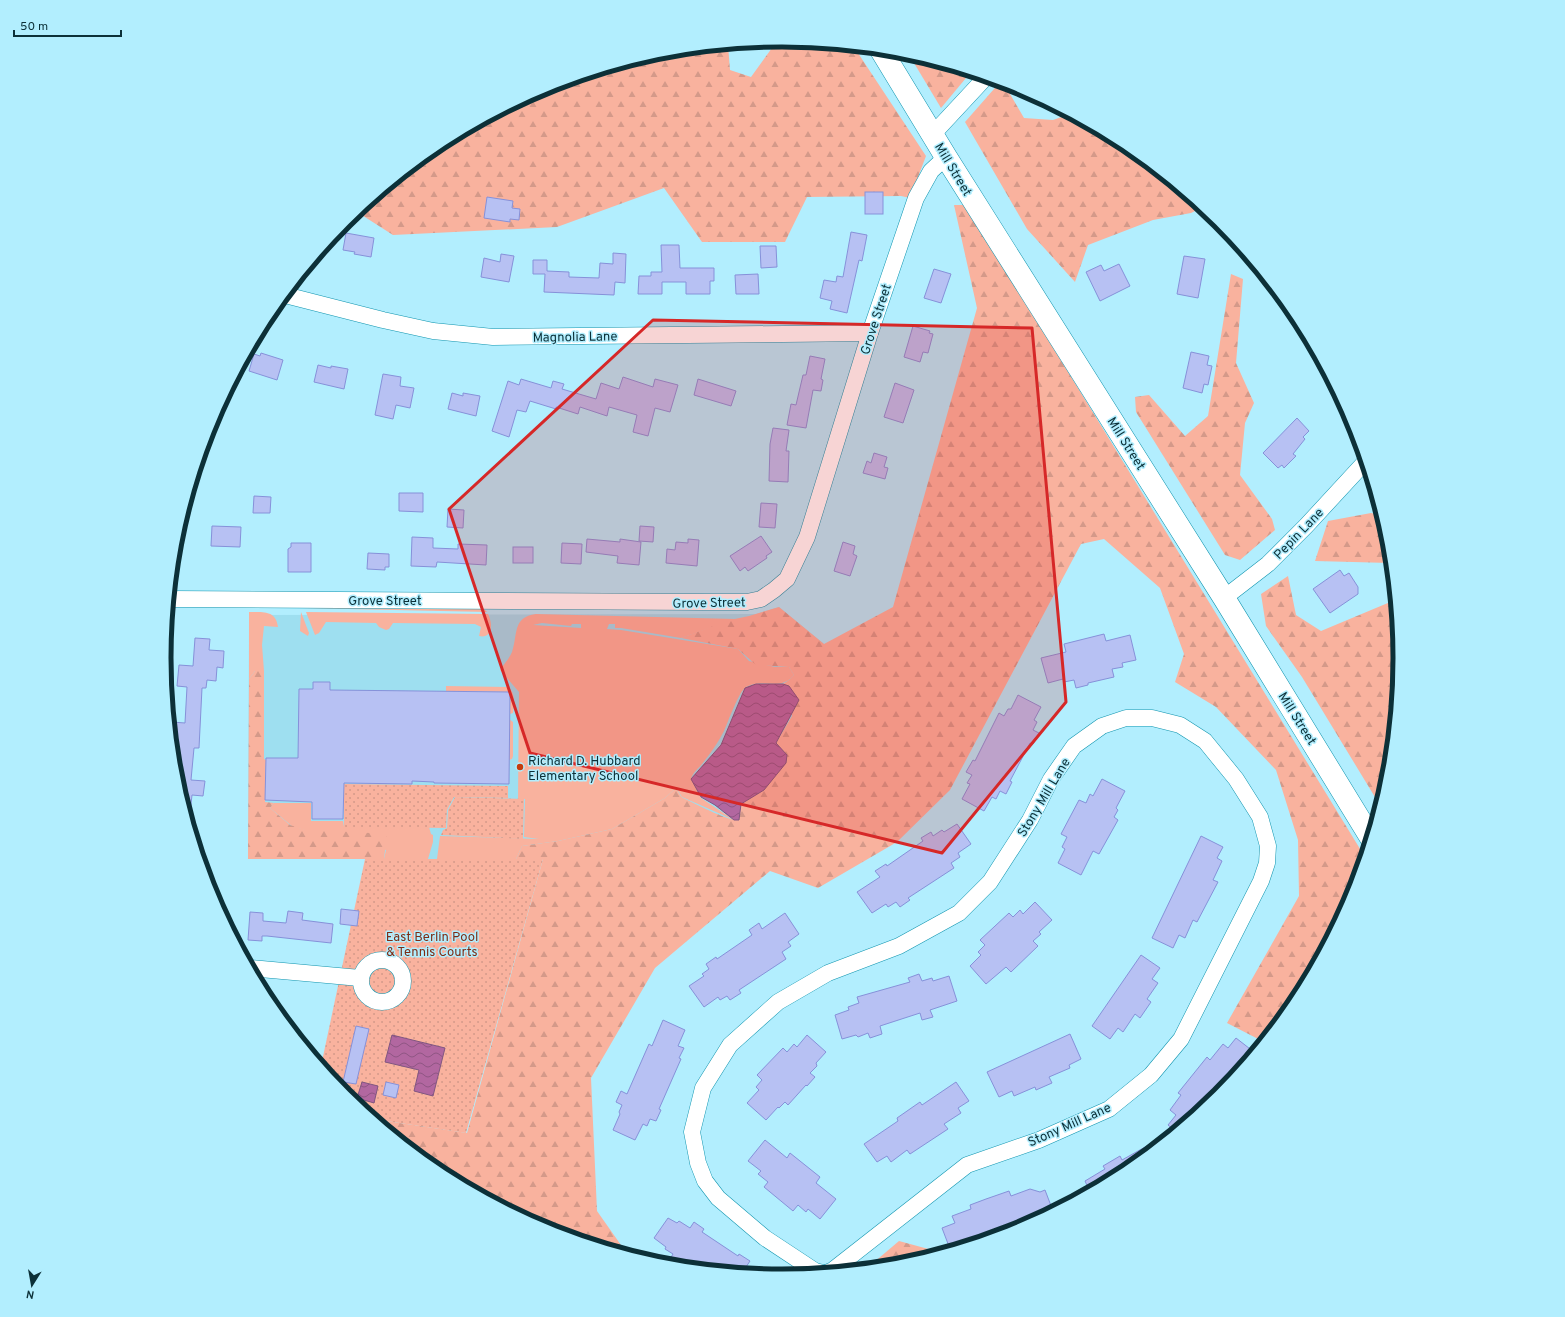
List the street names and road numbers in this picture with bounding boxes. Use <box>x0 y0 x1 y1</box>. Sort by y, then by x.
street label: Mill Street <box>930 140 974 200</box>
street label: Grove Street <box>858 282 896 357</box>
street label: Magnolia Lane <box>533 329 618 347</box>
street label: Mill Street <box>1103 415 1148 474</box>
street label: Pepin Lane <box>1271 505 1328 563</box>
street label: Grove Street <box>348 594 422 610</box>
street label: Grove Street <box>672 595 746 613</box>
street label: Mill Street <box>1274 690 1319 749</box>
street label: Stony Mill Lane <box>1015 756 1075 840</box>
street label: Stony Mill Lane <box>1026 1100 1114 1151</box>

